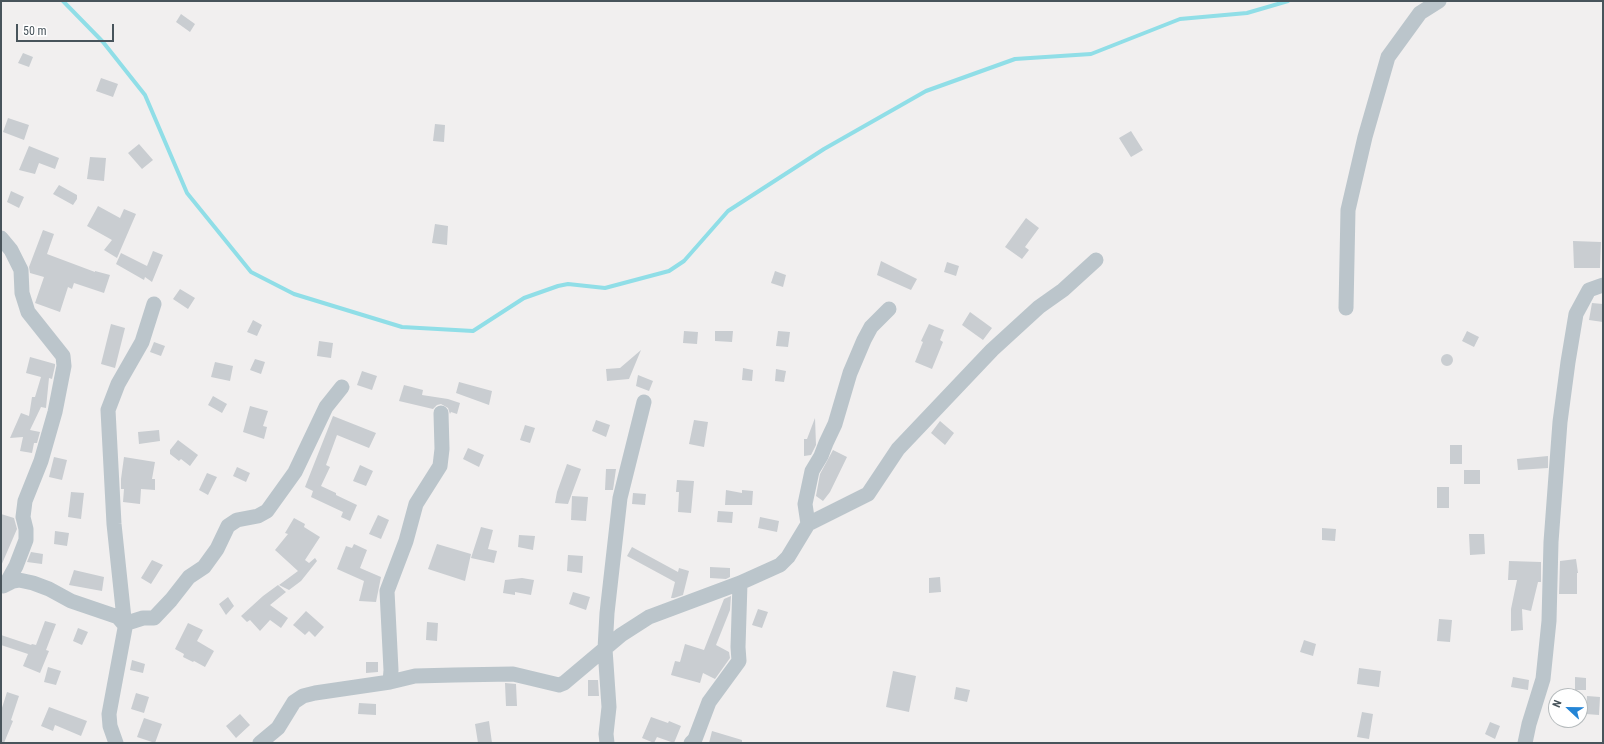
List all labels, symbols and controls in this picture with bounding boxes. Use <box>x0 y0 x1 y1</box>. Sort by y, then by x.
scale bar <box>18 16 116 42</box>
text: 50 m <box>23 24 47 38</box>
north arrow <box>1548 688 1588 728</box>
text: N <box>1550 698 1565 709</box>

